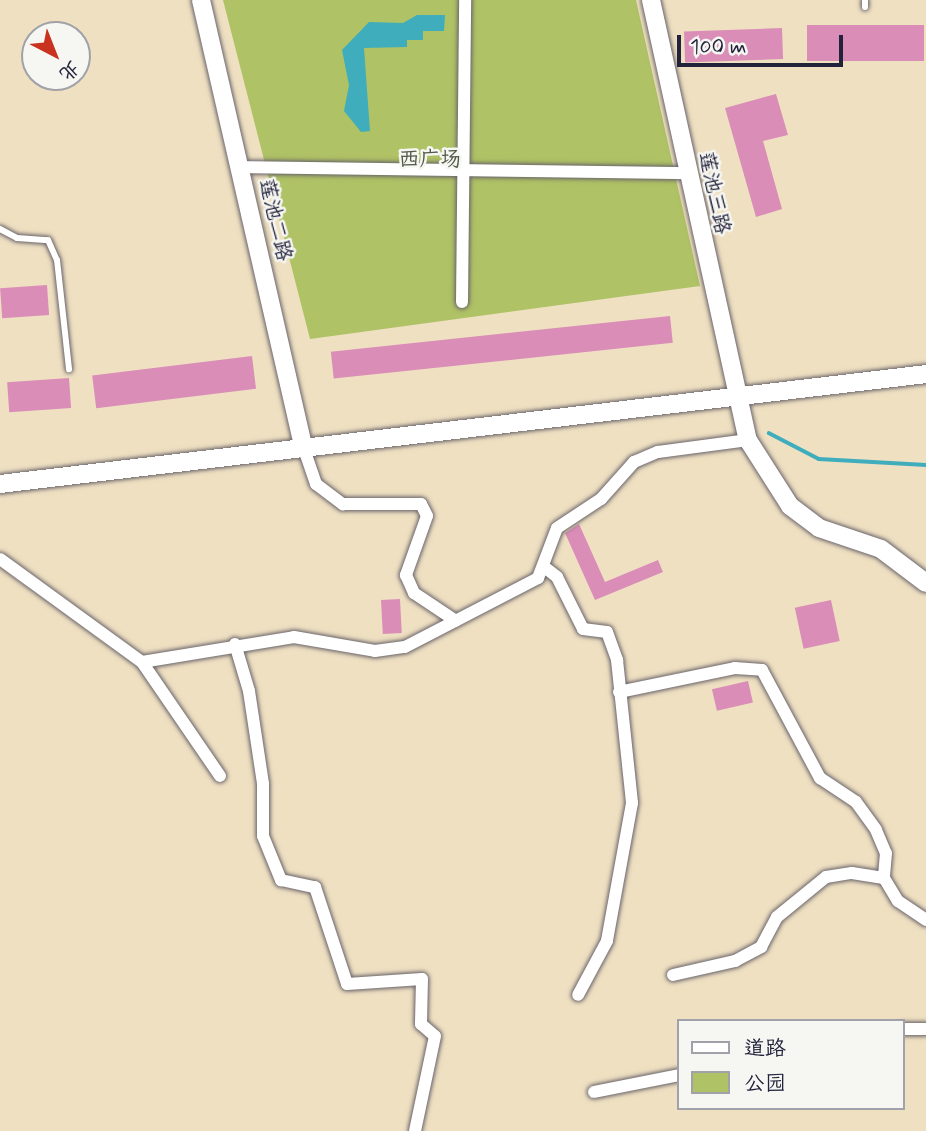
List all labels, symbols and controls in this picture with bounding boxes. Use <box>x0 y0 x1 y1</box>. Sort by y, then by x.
north arrow <box>21 21 91 91</box>
scale bar <box>681 21 847 65</box>
text: 100 m <box>690 33 746 61</box>
text: 北 <box>54 55 84 86</box>
park label: 西广场 <box>399 147 461 173</box>
street label: 莲池三路 <box>693 149 735 237</box>
street label: 莲池二路 <box>253 176 297 264</box>
legend <box>678 1019 905 1110</box>
text: 道路 <box>744 1035 786 1063</box>
text: 公园 <box>744 1070 786 1098</box>

